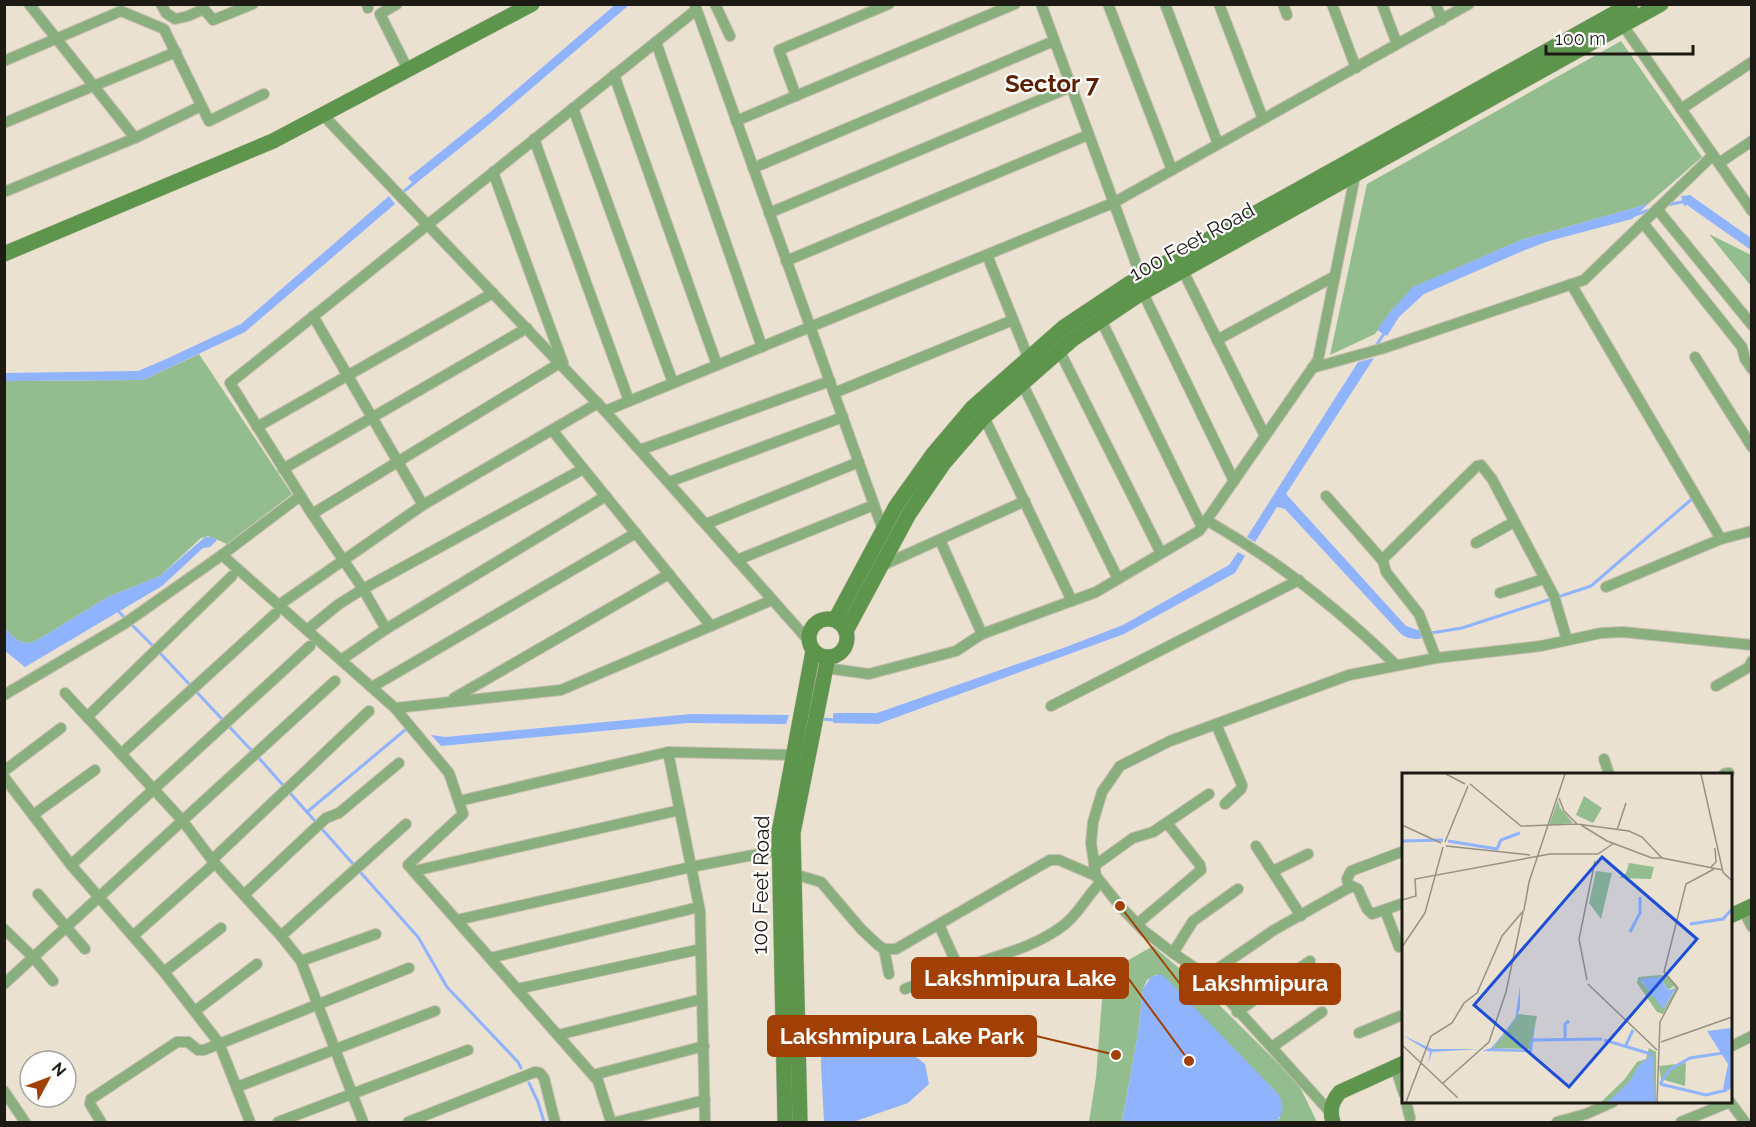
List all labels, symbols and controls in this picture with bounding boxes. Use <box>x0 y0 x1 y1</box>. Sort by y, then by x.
scale bar <box>1546 18 1693 56</box>
text: 100 m <box>1555 28 1606 49</box>
district label: Sector 7 <box>1005 69 1100 98</box>
street label: 100 Feet Road <box>1125 197 1259 286</box>
inset map <box>1402 773 1732 1103</box>
street label: 100 Feet Road <box>747 815 774 955</box>
callout: Lakshmipura Lake <box>912 958 1128 998</box>
callout: Lakshmipura <box>1180 964 1340 1004</box>
text: Lakshmipura Lake <box>924 965 1116 991</box>
text: Lakshmipura <box>1192 970 1328 996</box>
callout: Lakshmipura Lake Park <box>768 1016 1036 1056</box>
text: Lakshmipura Lake Park <box>780 1023 1025 1049</box>
north arrow <box>18 1049 78 1109</box>
text: N <box>48 1059 70 1080</box>

